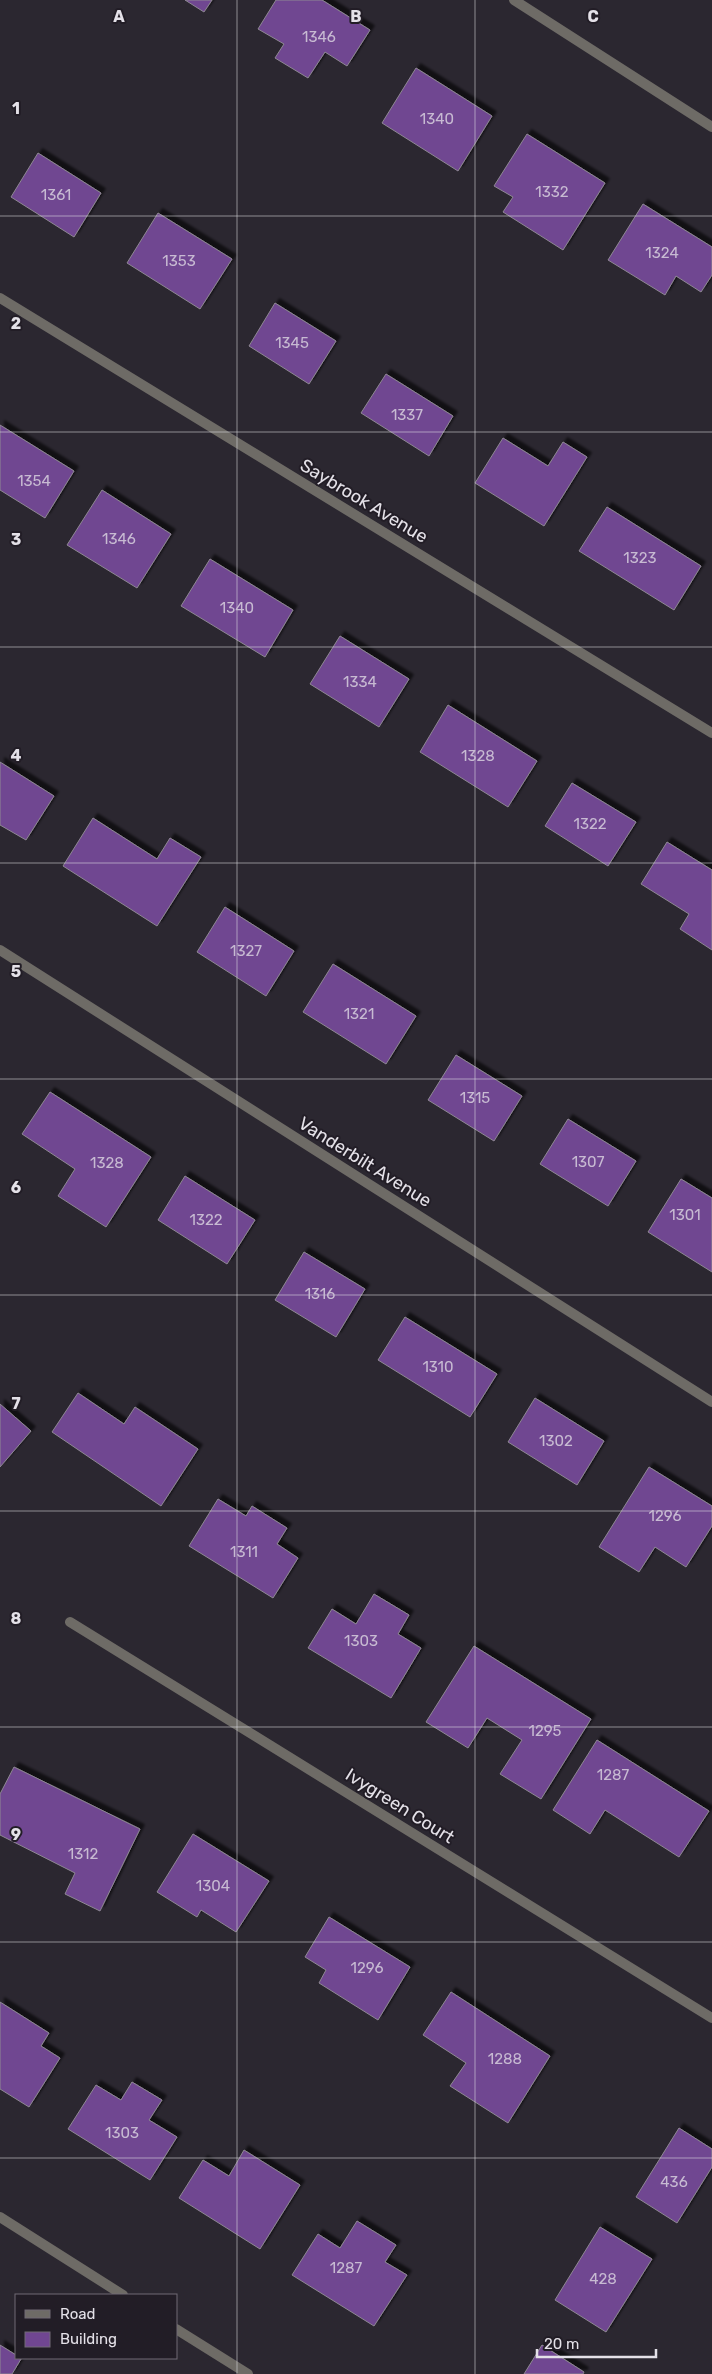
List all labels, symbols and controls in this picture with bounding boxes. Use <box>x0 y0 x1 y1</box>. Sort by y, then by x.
text: A <box>113 7 125 26</box>
text: B <box>350 7 362 26</box>
text: C <box>587 7 599 26</box>
house number: 1346 <box>302 28 336 46</box>
text: 1 <box>12 99 20 118</box>
house number: 1340 <box>420 110 454 128</box>
house number: 1332 <box>535 183 569 201</box>
house number: 1361 <box>41 186 71 204</box>
house number: 1324 <box>645 244 679 262</box>
house number: 1353 <box>162 252 196 270</box>
text: 2 <box>11 314 21 333</box>
house number: 1345 <box>275 334 309 352</box>
house number: 1337 <box>391 406 423 424</box>
street label: Saybrook Avenue <box>296 454 432 548</box>
house number: 1354 <box>17 472 51 490</box>
text: 3 <box>11 530 21 549</box>
house number: 1346 <box>102 530 136 548</box>
house number: 1323 <box>623 549 657 567</box>
house number: 1340 <box>220 599 254 617</box>
house number: 1334 <box>343 673 377 691</box>
text: 4 <box>11 746 22 765</box>
house number: 1328 <box>461 747 495 765</box>
house number: 1322 <box>573 815 607 833</box>
house number: 1327 <box>230 942 262 960</box>
text: 5 <box>11 962 21 981</box>
house number: 1321 <box>344 1005 374 1023</box>
house number: 1315 <box>460 1089 490 1107</box>
street label: Vanderbilt Avenue <box>294 1112 436 1212</box>
house number: 1307 <box>572 1153 605 1171</box>
house number: 1328 <box>90 1154 124 1172</box>
text: 6 <box>11 1178 21 1197</box>
house number: 1301 <box>669 1206 701 1224</box>
house number: 1322 <box>189 1211 223 1229</box>
house number: 1316 <box>305 1285 335 1303</box>
house number: 1310 <box>422 1358 454 1376</box>
text: 7 <box>11 1394 21 1413</box>
house number: 1302 <box>539 1432 573 1450</box>
house number: 1296 <box>648 1507 682 1525</box>
house number: 1311 <box>230 1543 258 1561</box>
text: 8 <box>11 1609 22 1628</box>
house number: 1303 <box>344 1632 378 1650</box>
house number: 1295 <box>528 1722 562 1740</box>
street label: Ivygreen Court <box>341 1764 459 1848</box>
house number: 1287 <box>597 1766 630 1784</box>
text: 9 <box>11 1825 21 1844</box>
house number: 1312 <box>68 1845 98 1863</box>
house number: 1304 <box>196 1877 230 1895</box>
house number: 1296 <box>350 1959 384 1977</box>
house number: 1288 <box>488 2050 522 2068</box>
house number: 1303 <box>105 2124 139 2142</box>
house number: 436 <box>660 2173 688 2191</box>
house number: 1287 <box>330 2259 363 2277</box>
house number: 428 <box>589 2270 617 2288</box>
legend <box>15 2294 178 2359</box>
text: Road <box>60 2305 96 2323</box>
scale bar <box>537 2326 656 2358</box>
text: Building <box>60 2330 117 2348</box>
text: 20 m <box>544 2335 579 2353</box>

